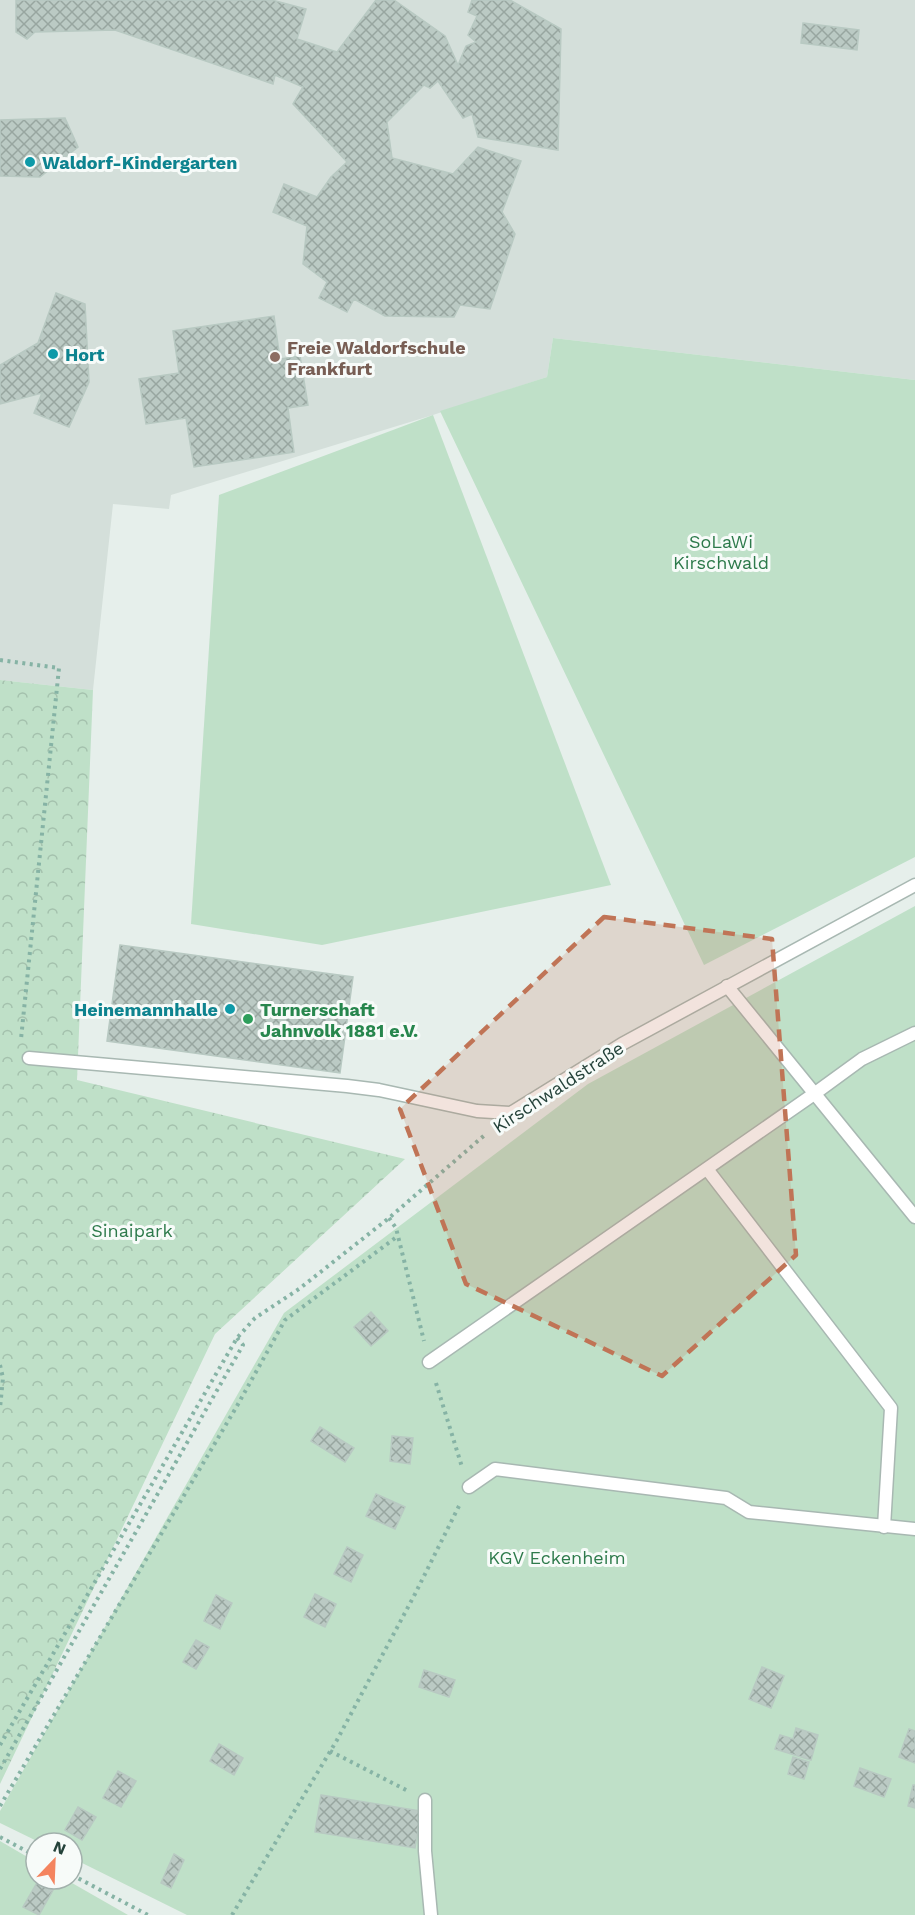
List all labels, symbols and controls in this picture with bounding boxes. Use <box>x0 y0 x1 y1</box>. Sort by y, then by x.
place label: Waldorf-Kindergarten <box>42 152 237 173</box>
marker: Waldorf-Kindergarten <box>23 155 37 169</box>
place label: Freie Waldorfschule Frankfurt <box>287 337 466 379</box>
place label: Hort <box>65 344 105 365</box>
marker: Hort <box>46 347 60 361</box>
marker: Freie Waldorfschule Frankfurt <box>268 350 282 364</box>
park label: SoLaWi Kirschwald <box>673 531 769 573</box>
place label: Heinemannhalle <box>74 999 218 1020</box>
place label: Turnerschaft Jahnvolk 1881 e.V. <box>260 999 418 1041</box>
marker: Heinemannhalle <box>223 1002 237 1016</box>
marker: Turnerschaft Jahnvolk 1881 e.V. <box>241 1012 255 1026</box>
street label: Kirschwaldstraße <box>489 1037 627 1137</box>
park label: Sinaipark <box>91 1220 173 1241</box>
park label: KGV Eckenheim <box>488 1547 626 1568</box>
north arrow <box>24 1831 84 1891</box>
text: N <box>50 1837 69 1859</box>

